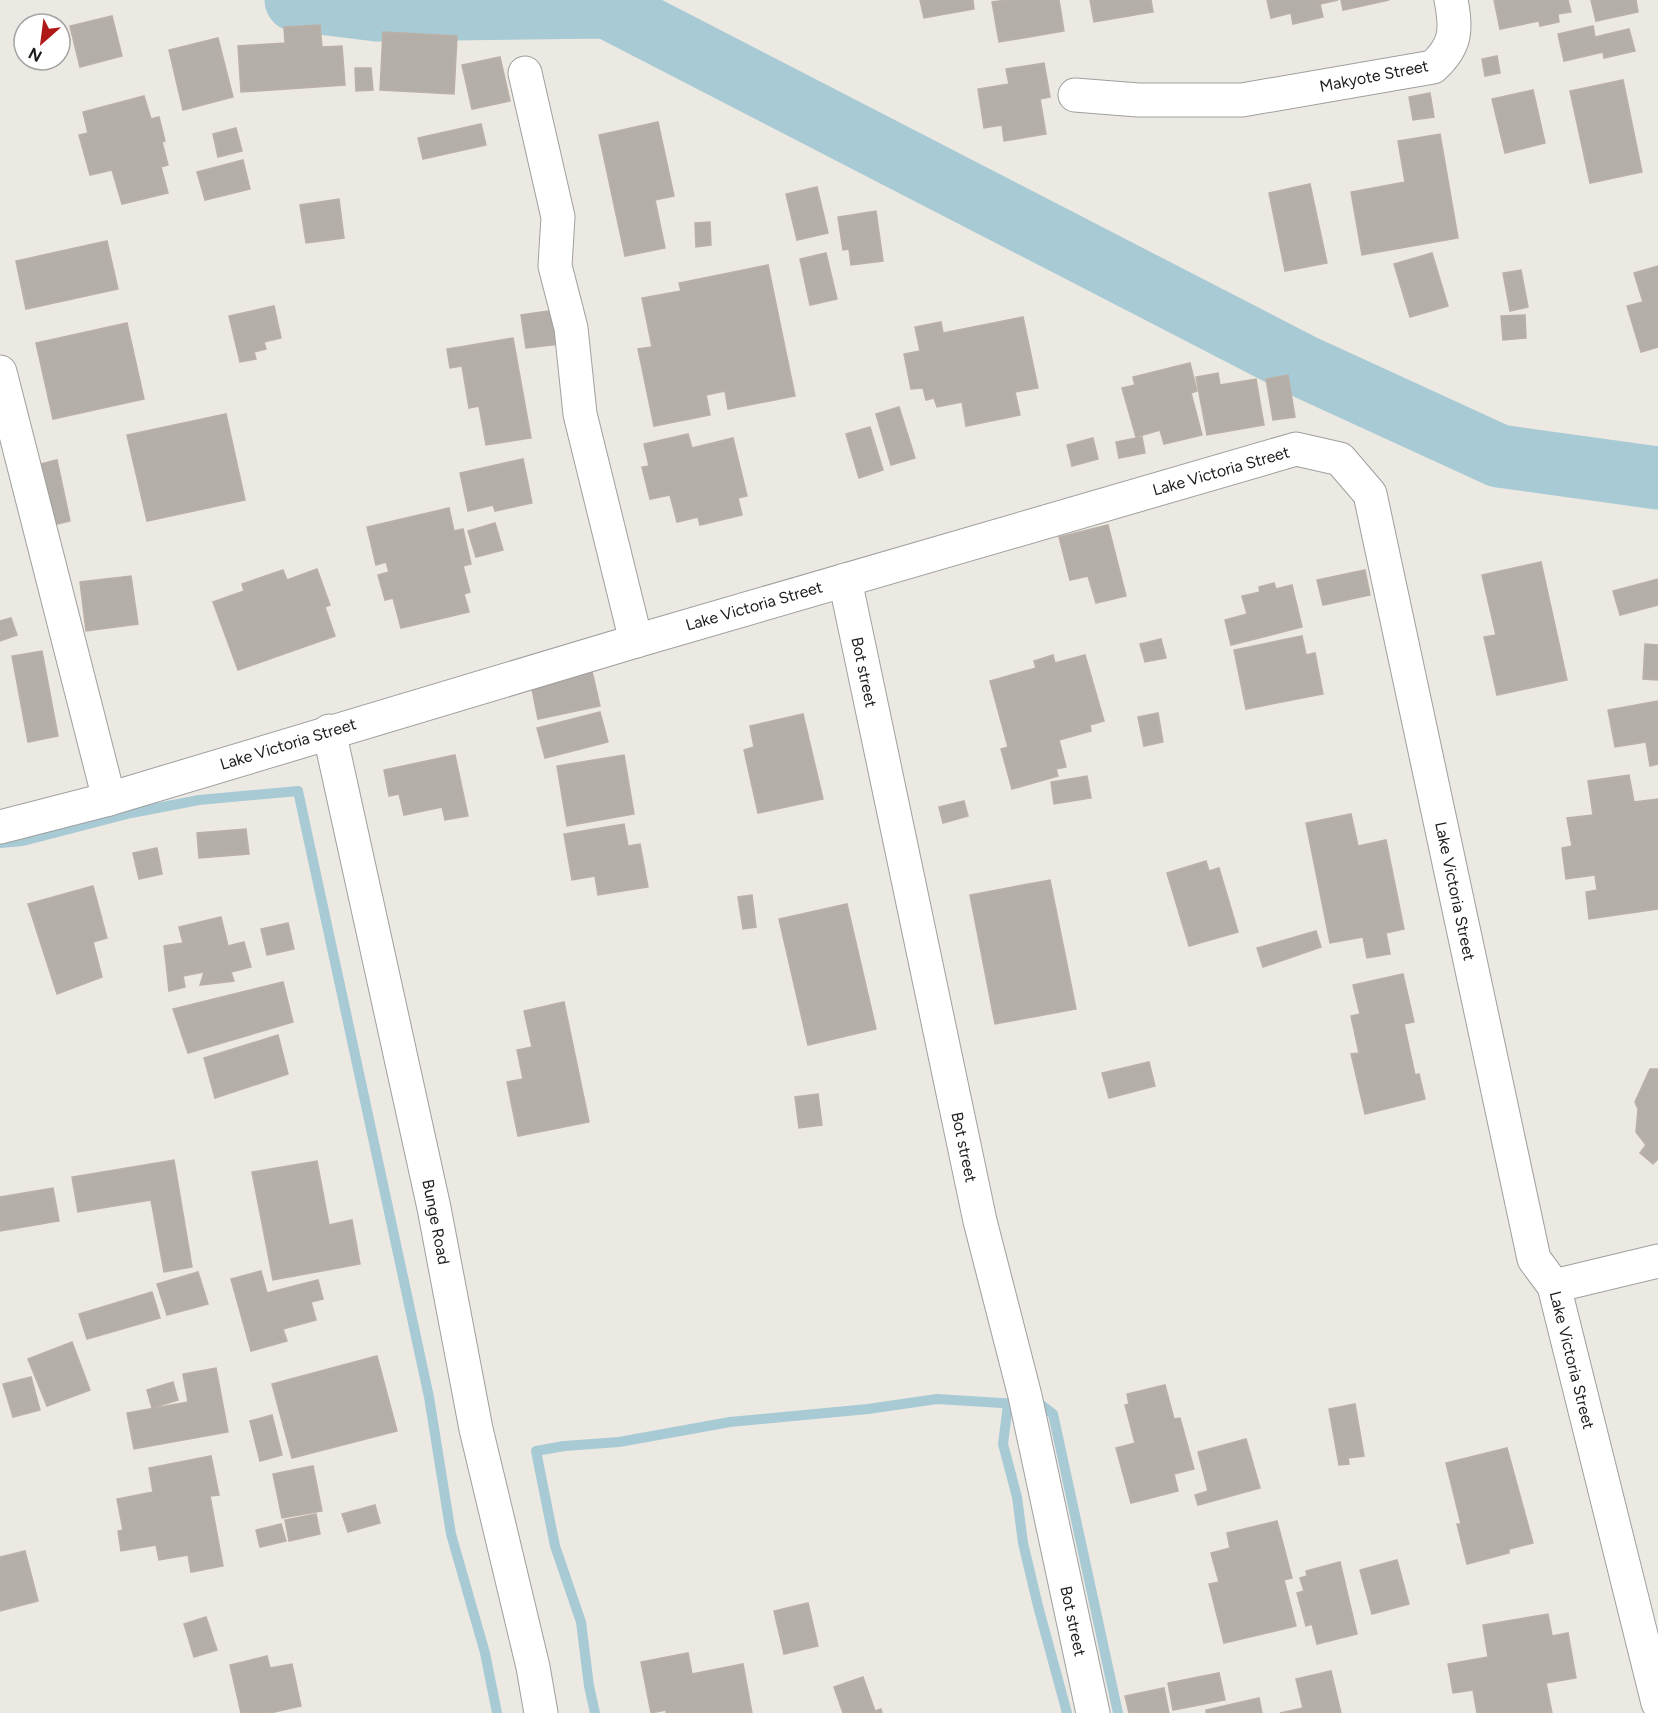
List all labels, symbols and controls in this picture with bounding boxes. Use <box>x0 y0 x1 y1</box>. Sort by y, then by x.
north arrow <box>12 12 72 72</box>
text: N <box>25 44 45 66</box>
street label: Makyote Street <box>1318 56 1430 96</box>
street label: Lake Victoria Street <box>1150 442 1292 500</box>
street label: Lake Victoria Street <box>683 577 825 635</box>
street label: Bot street <box>847 635 881 709</box>
street label: Lake Victoria Street <box>218 714 358 774</box>
street label: Lake Victoria Street <box>1431 820 1479 962</box>
street label: Bot street <box>947 1110 981 1184</box>
street label: Bunge Road <box>418 1178 454 1266</box>
street label: Lake Victoria Street <box>1546 1289 1598 1431</box>
street label: Bot street <box>1056 1584 1090 1658</box>

